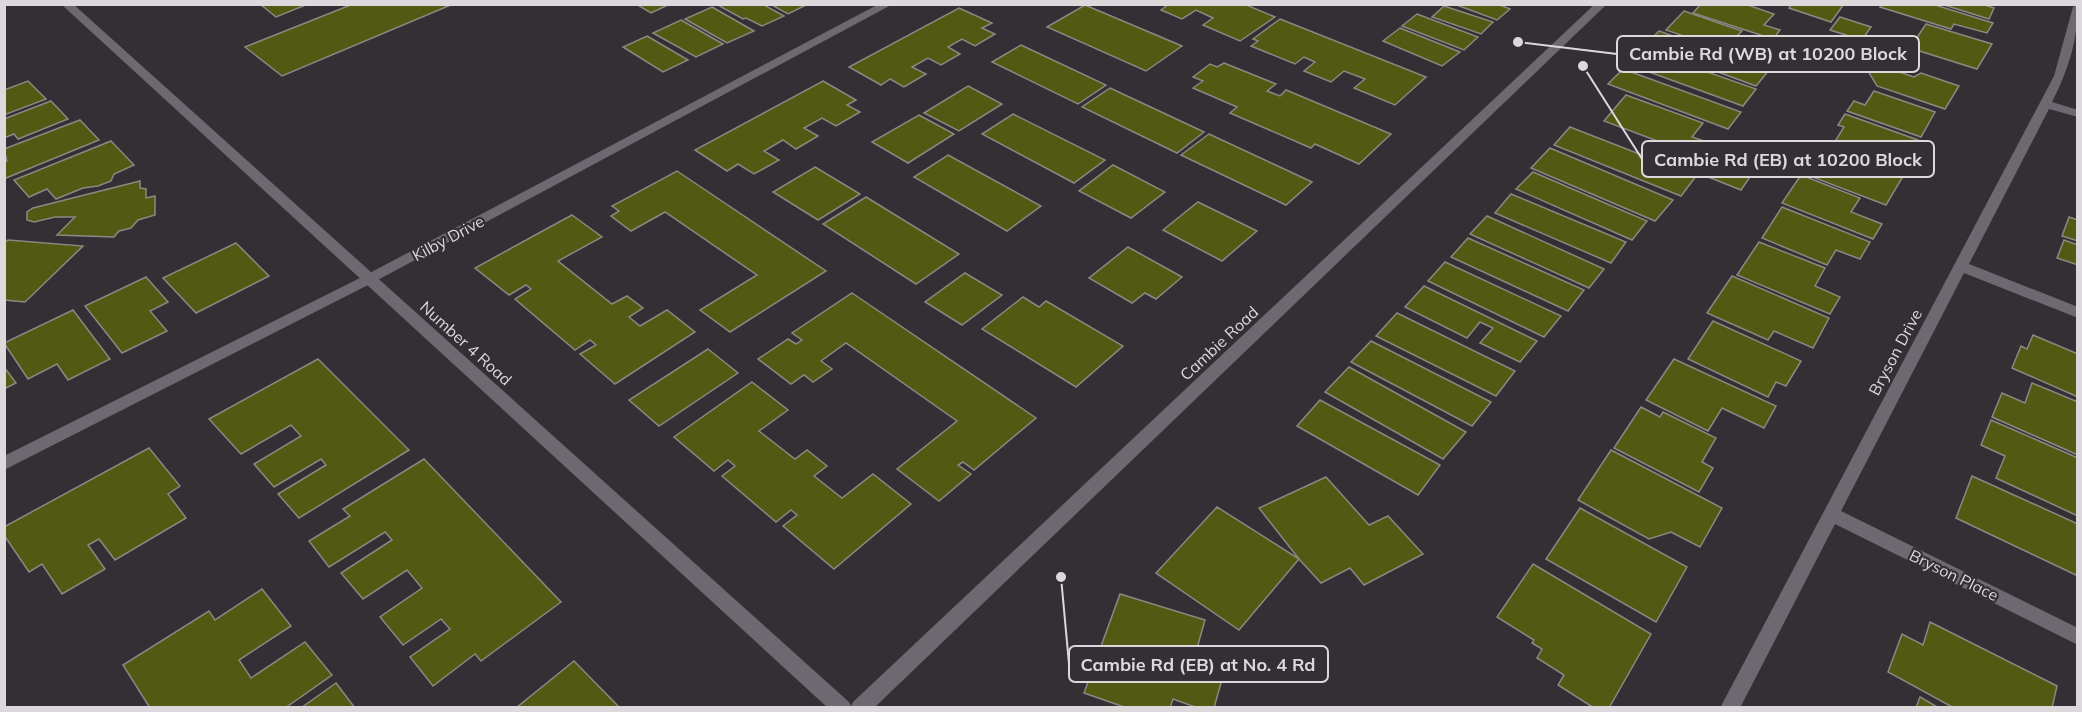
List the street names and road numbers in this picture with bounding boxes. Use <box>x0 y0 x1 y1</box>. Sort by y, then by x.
street label: Kilby Drive <box>409 211 487 265</box>
street label: Number 4 Road <box>416 297 516 389</box>
street label: Cambie Road <box>1176 302 1262 384</box>
street label: Bryson Drive <box>1864 305 1926 399</box>
street label: Bryson Place <box>1906 545 2002 605</box>

